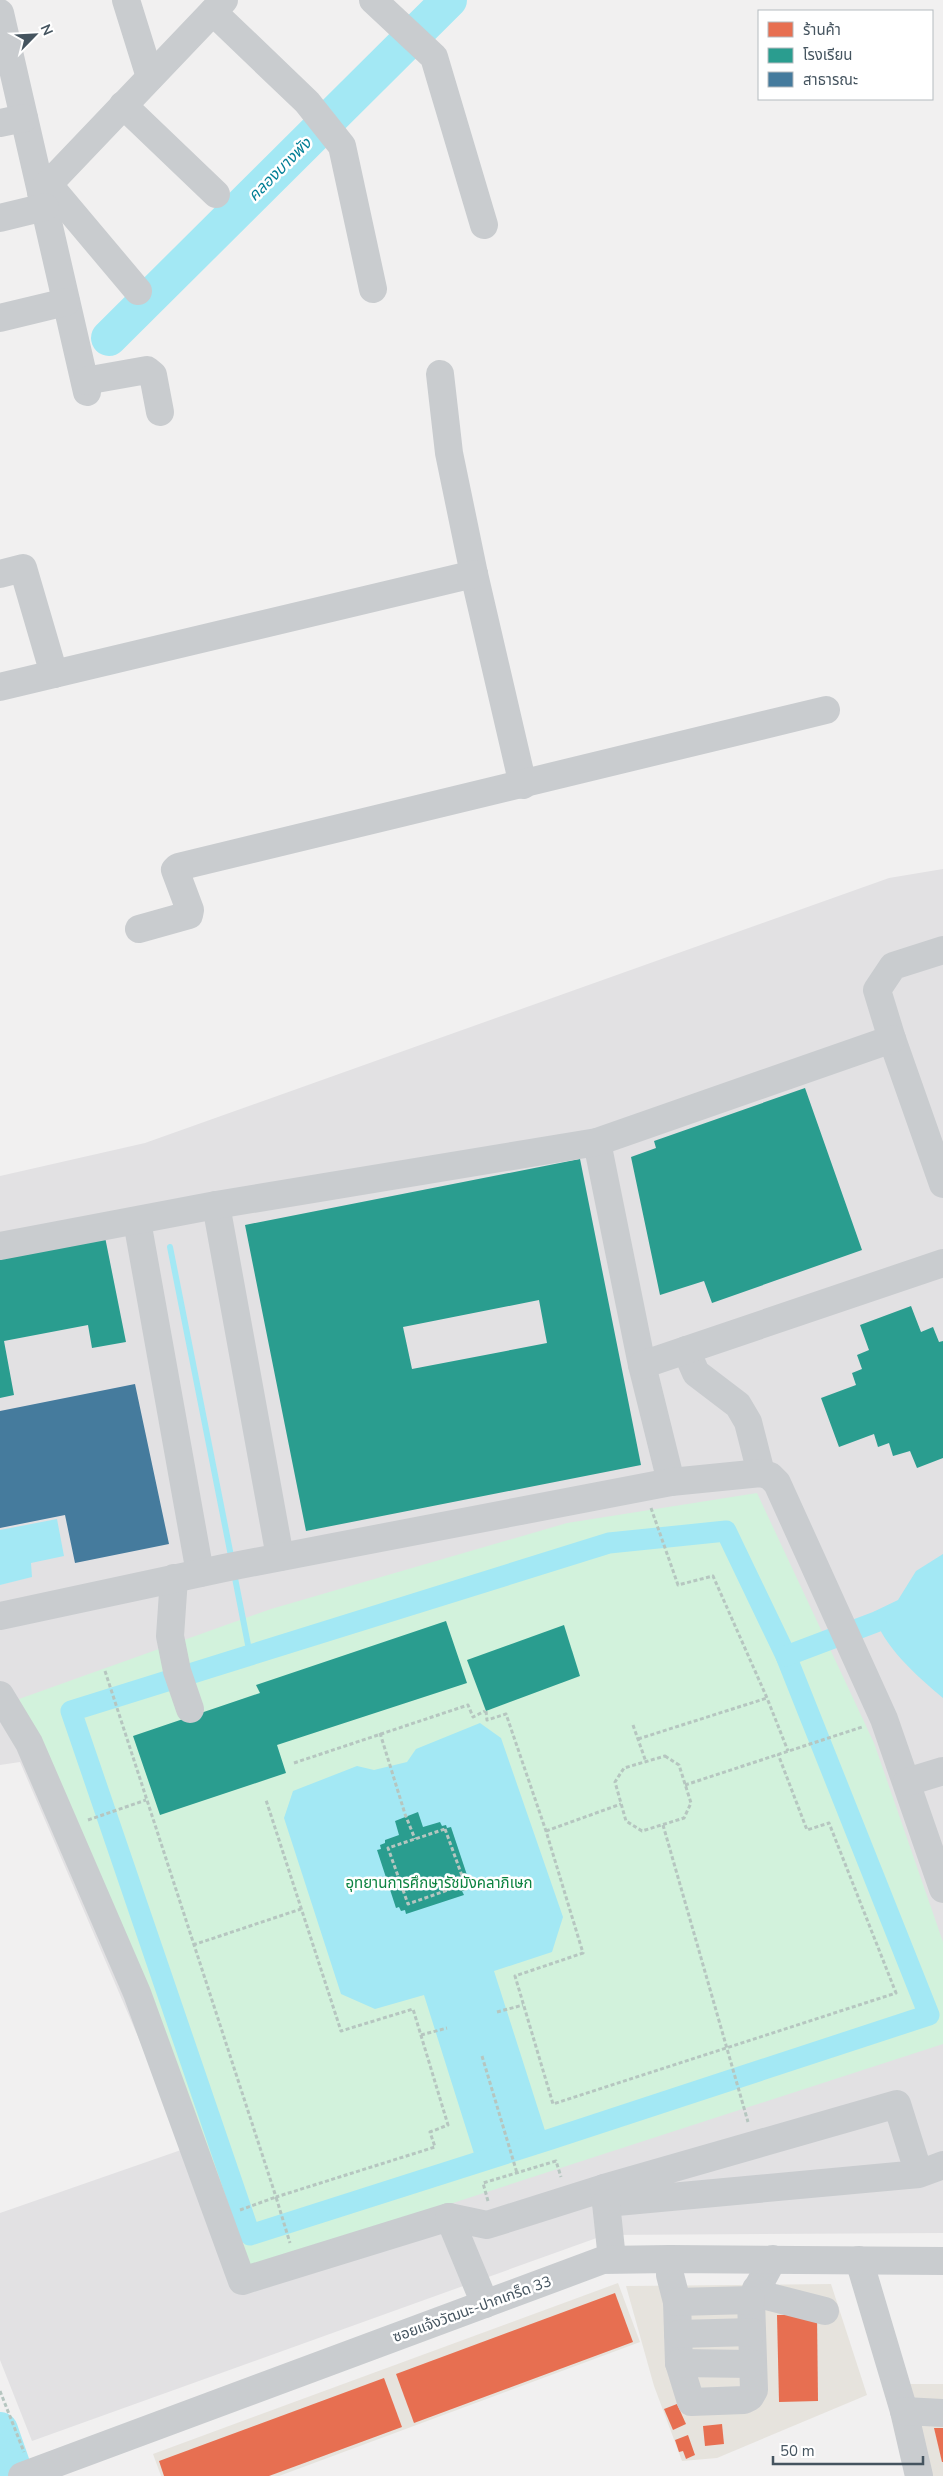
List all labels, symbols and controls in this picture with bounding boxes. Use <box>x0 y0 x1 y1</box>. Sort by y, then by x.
north arrow <box>10 10 60 60</box>
legend <box>758 10 933 100</box>
text: ร้านค้า <box>803 20 841 40</box>
text: N <box>36 21 57 39</box>
text: โรงเรียน <box>803 45 853 65</box>
text: สาธารณะ <box>803 70 858 90</box>
water label: คลองบางพัง <box>243 132 317 206</box>
park label: อุทยานการศึกษารัชมังคลาภิเษก <box>345 1873 533 1893</box>
street label: ซอยแจ้งวัฒนะ-ปากเกร็ด 33 <box>390 2271 554 2347</box>
scale bar <box>773 2434 923 2466</box>
text: 50 m <box>780 2441 815 2461</box>

